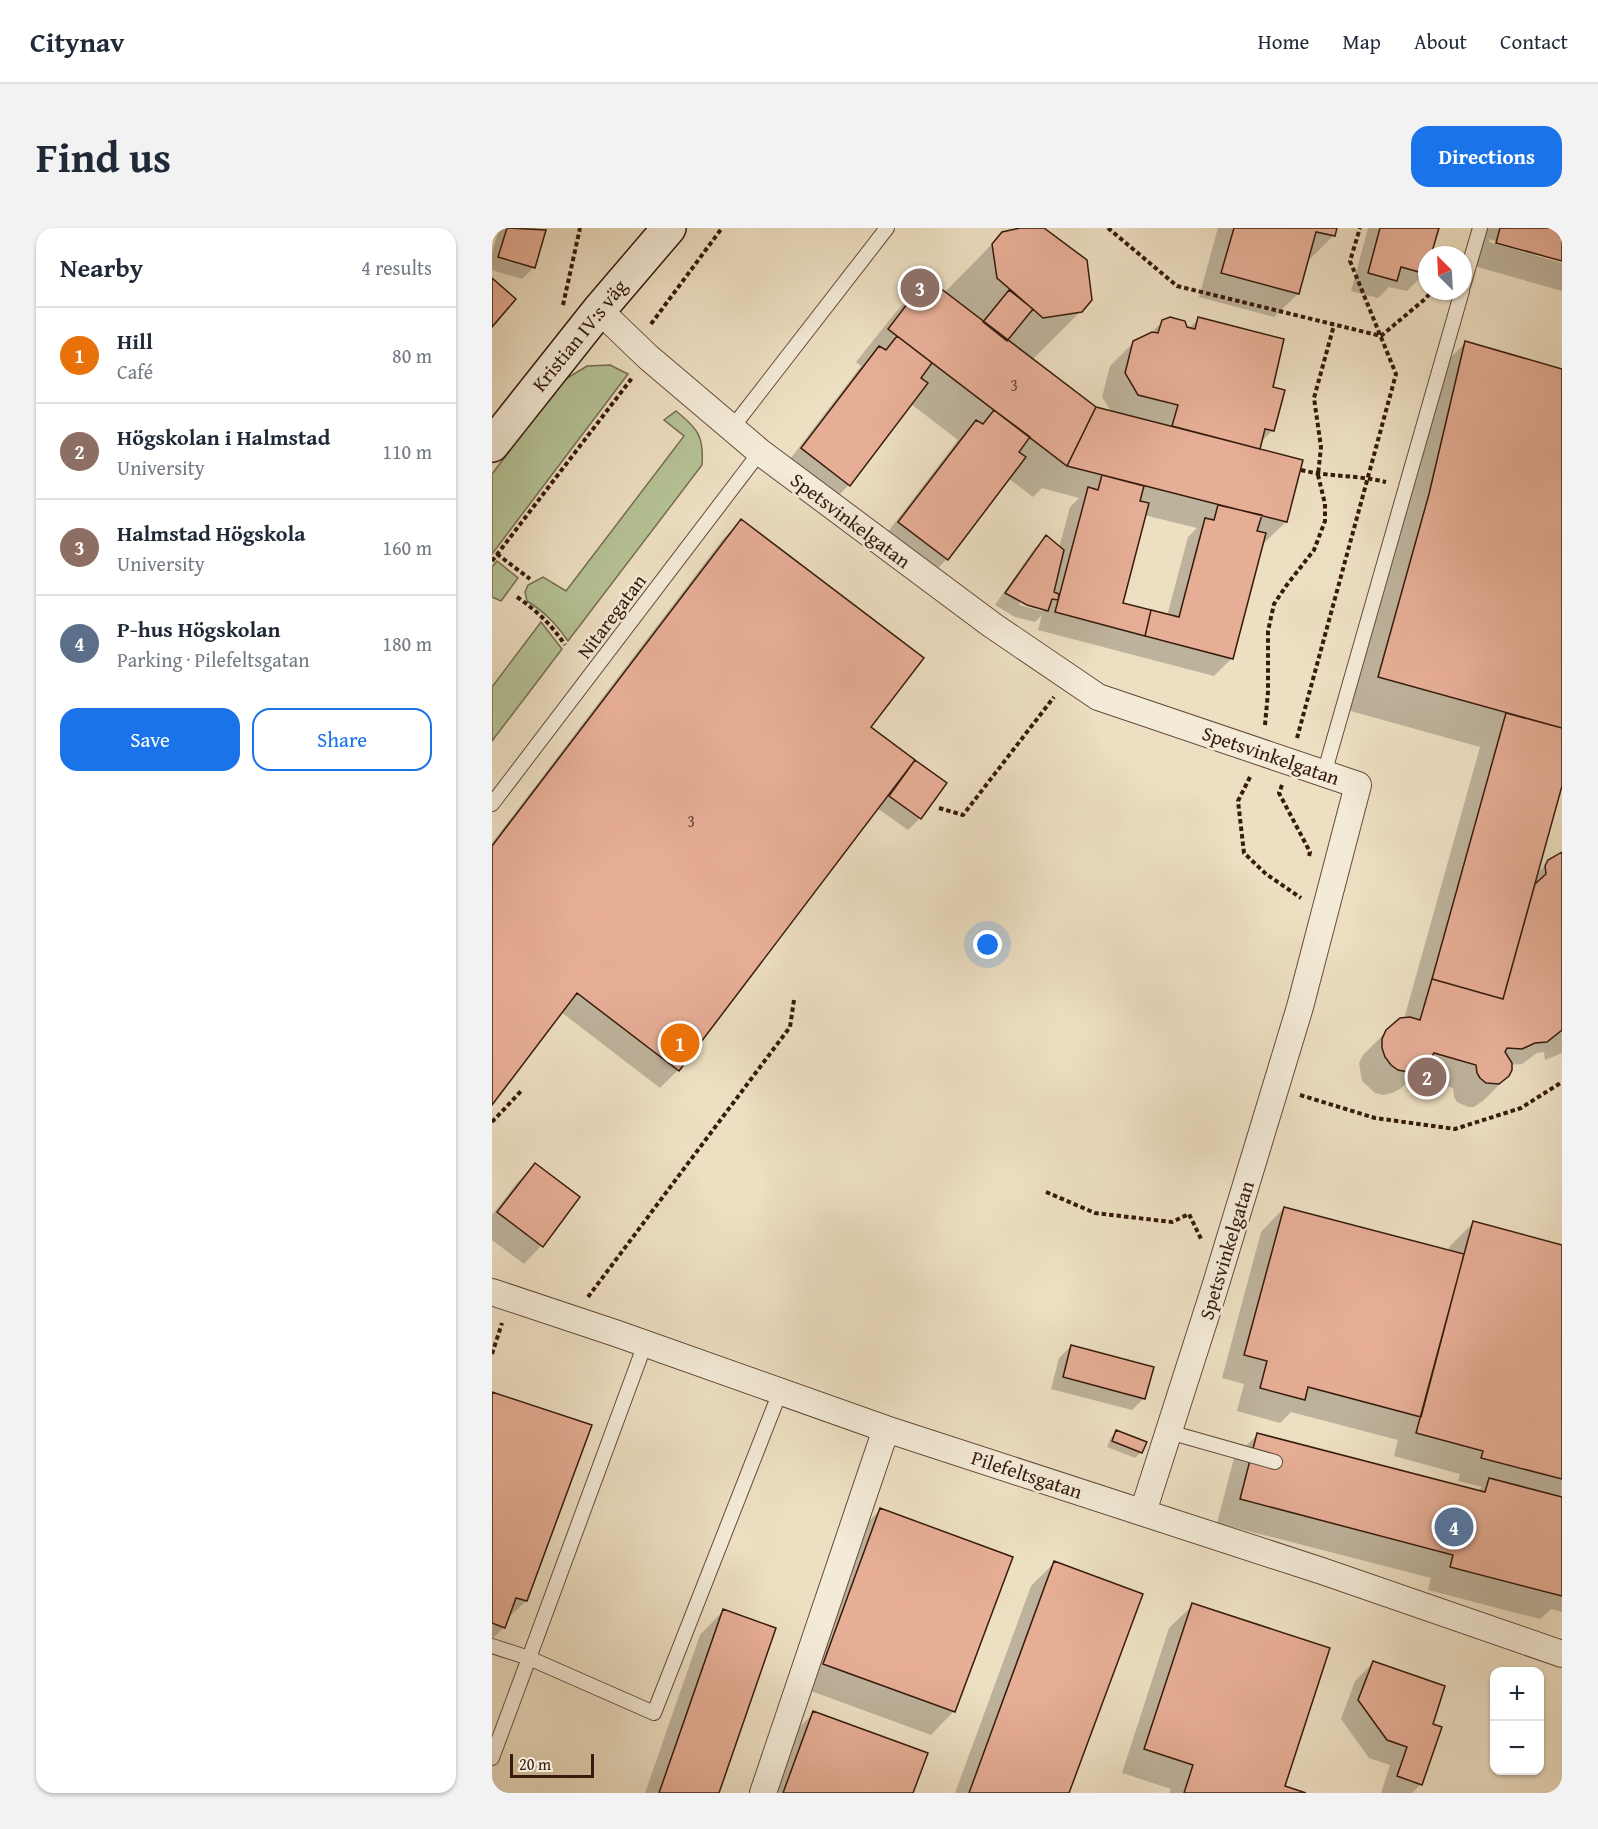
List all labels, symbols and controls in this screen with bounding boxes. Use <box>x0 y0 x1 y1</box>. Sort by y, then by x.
text: Citynav <box>30 21 124 62</box>
text: Home <box>1258 26 1309 57</box>
text: Map <box>1342 26 1381 57</box>
text: About <box>1414 26 1467 57</box>
text: Contact <box>1500 26 1568 57</box>
text: Find us <box>36 126 171 187</box>
button: Directions <box>1411 126 1562 187</box>
north arrow <box>1418 246 1472 300</box>
text: Nearby <box>60 248 143 287</box>
text: 4 results <box>361 253 432 282</box>
pin: 3 <box>900 266 940 310</box>
street label: Kristian IV:s väg <box>525 273 633 397</box>
text: Hill <box>117 325 153 357</box>
text: 1 <box>74 341 85 370</box>
text: 80 m <box>392 341 432 370</box>
text: Café <box>117 357 153 386</box>
house number: 3 <box>1010 373 1018 397</box>
text: Högskolan i Halmstad <box>117 421 330 453</box>
text: 2 <box>74 437 85 466</box>
text: 110 m <box>382 437 432 466</box>
text: University <box>117 453 205 482</box>
street label: Spetsvinkelgatan <box>785 465 917 575</box>
text: Halmstad Högskola <box>117 517 306 549</box>
text: 3 <box>74 533 85 562</box>
text: 160 m <box>382 533 432 562</box>
text: University <box>117 549 205 578</box>
street label: Nitaregatan <box>569 567 653 665</box>
text: P-hus Högskolan <box>117 613 281 645</box>
text: 4 <box>74 629 85 658</box>
text: 180 m <box>382 629 432 658</box>
text: Parking · Pilefeltsgatan <box>117 645 309 674</box>
button: Save <box>60 708 240 771</box>
button: Share <box>252 708 432 771</box>
street label: Spetsvinkelgatan <box>1198 718 1344 792</box>
house number: 3 <box>687 809 695 833</box>
your location <box>973 930 1002 959</box>
pin: 1 <box>660 1020 699 1066</box>
pin: 2 <box>1408 1054 1446 1100</box>
street label: Spetsvinkelgatan <box>1191 1177 1261 1323</box>
street label: Pilefeltsgatan <box>968 1442 1086 1506</box>
pin: 4 <box>1434 1504 1474 1550</box>
map controls <box>1490 1667 1544 1775</box>
button: + <box>1490 1667 1544 1721</box>
button: − <box>1490 1721 1544 1775</box>
scale bar <box>510 1751 594 1778</box>
text: 20 m <box>519 1752 551 1776</box>

